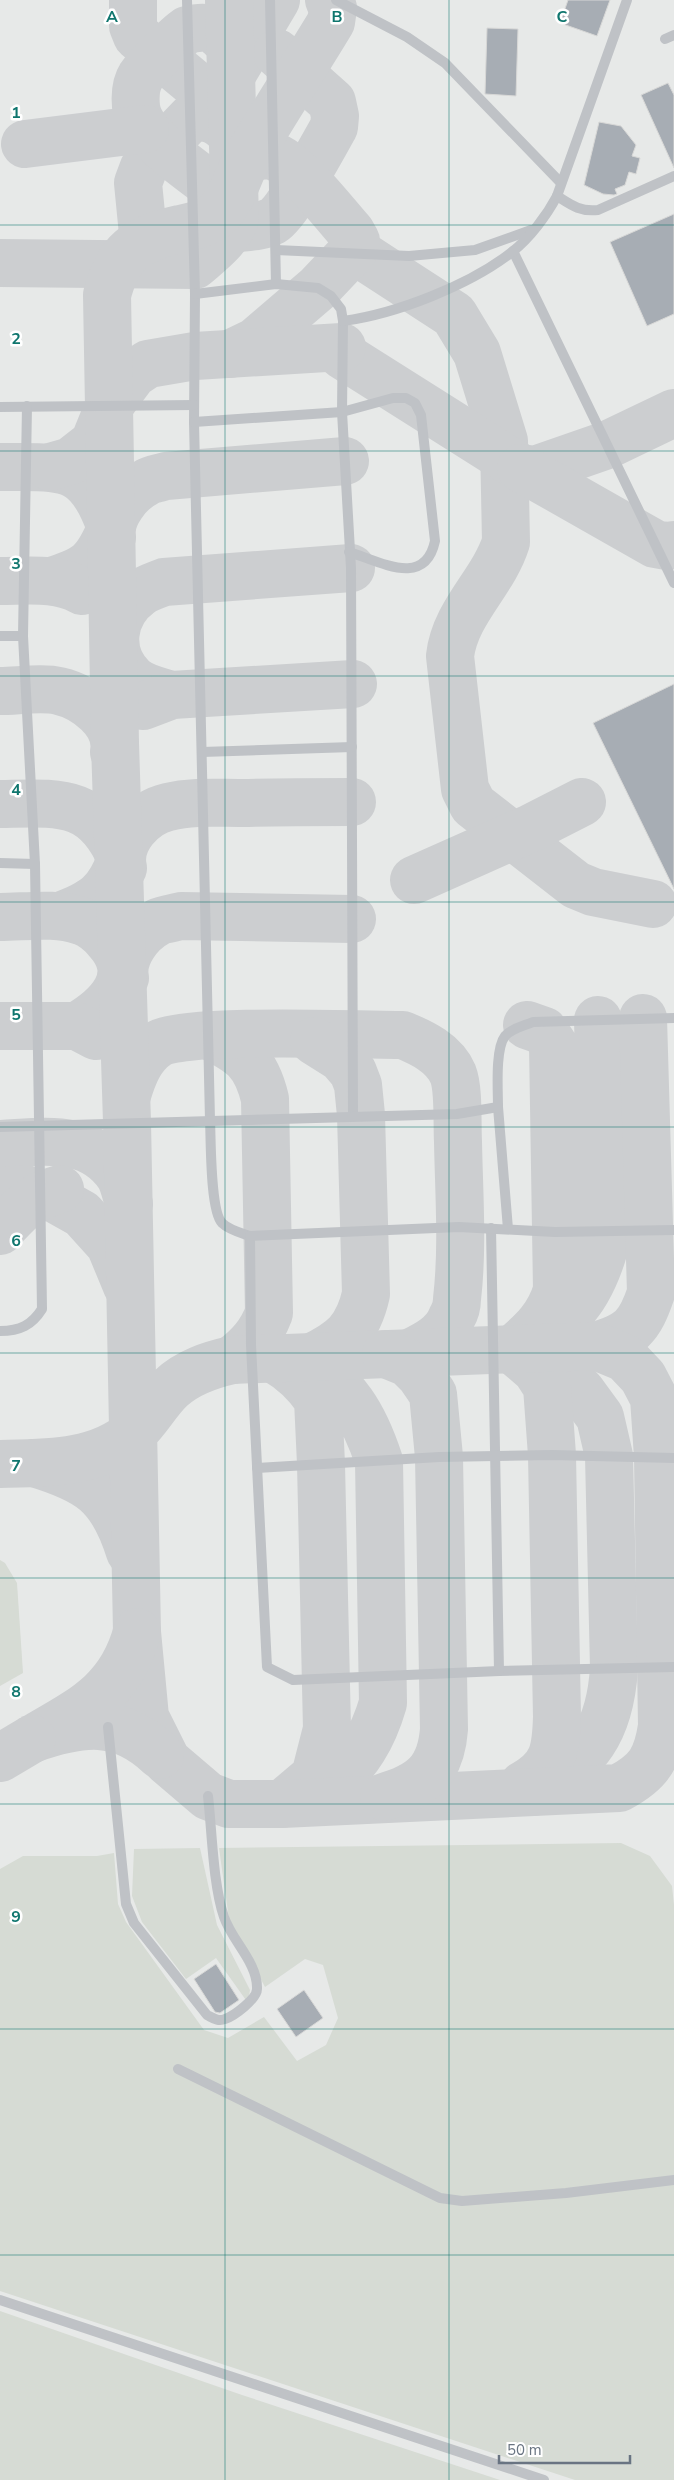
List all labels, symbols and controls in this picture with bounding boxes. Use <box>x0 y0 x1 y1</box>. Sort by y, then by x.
text: A <box>106 6 118 28</box>
text: B <box>331 6 343 28</box>
text: C <box>557 6 568 28</box>
text: 1 <box>11 102 21 124</box>
text: 2 <box>11 328 21 350</box>
text: 3 <box>11 553 21 575</box>
text: 4 <box>11 779 21 801</box>
text: 5 <box>11 1004 21 1026</box>
text: 6 <box>11 1230 21 1252</box>
text: 7 <box>11 1455 21 1477</box>
text: 8 <box>11 1681 21 1703</box>
text: 9 <box>11 1906 21 1928</box>
scale bar <box>499 2432 630 2464</box>
text: 50 m <box>507 2440 542 2460</box>

